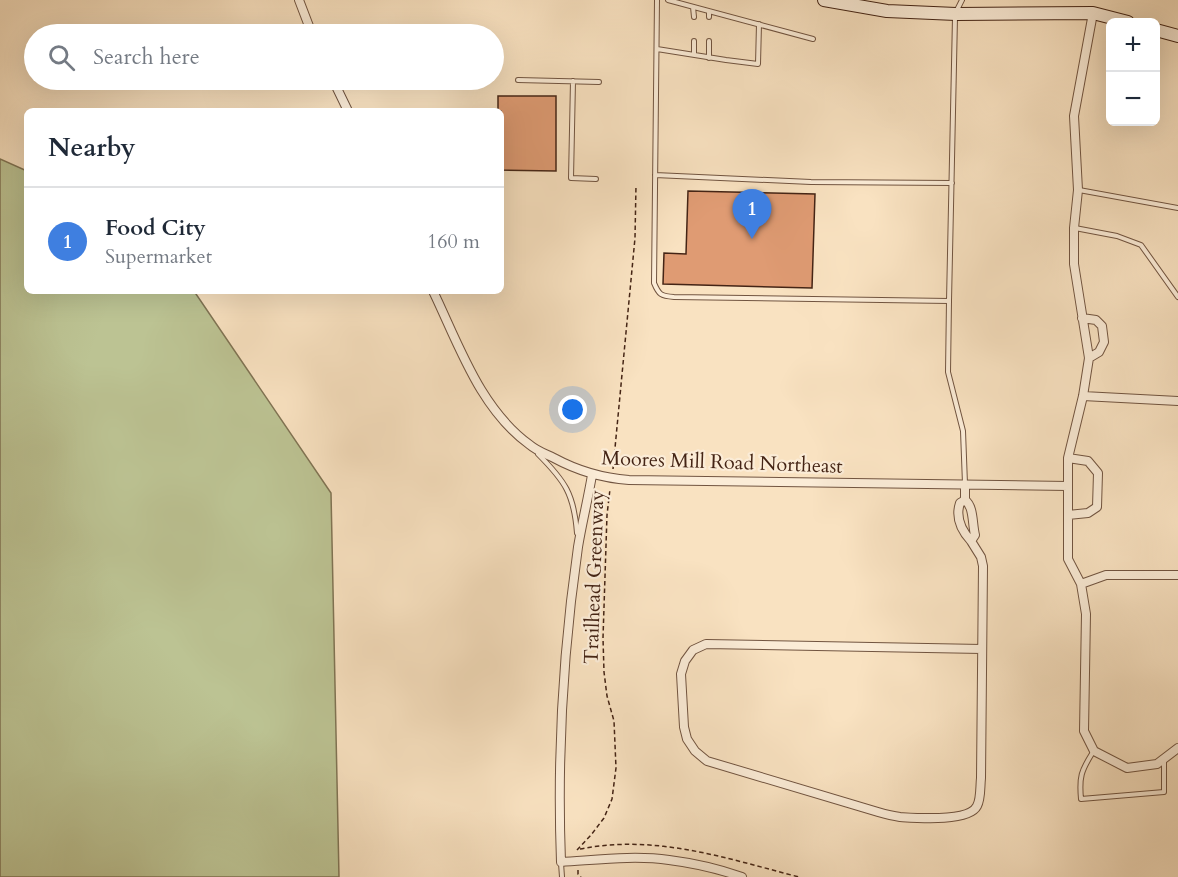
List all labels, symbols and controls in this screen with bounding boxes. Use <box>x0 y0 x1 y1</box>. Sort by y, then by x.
map controls <box>1106 18 1160 126</box>
button: + <box>1106 18 1160 72</box>
search box <box>24 24 504 90</box>
icon: search <box>45 41 78 74</box>
text: Search here <box>93 42 200 72</box>
button: − <box>1106 72 1160 126</box>
text: Nearby <box>48 130 136 165</box>
pin: 1 <box>732 190 771 239</box>
text: Food City <box>105 213 206 243</box>
text: 1 <box>62 228 73 255</box>
text: 160 m <box>427 228 480 255</box>
text: Supermarket <box>105 243 212 270</box>
your location <box>558 395 587 424</box>
street label: Moores Mill Road Northeast <box>601 444 844 480</box>
street label: Trailhead Greenway <box>577 489 611 664</box>

